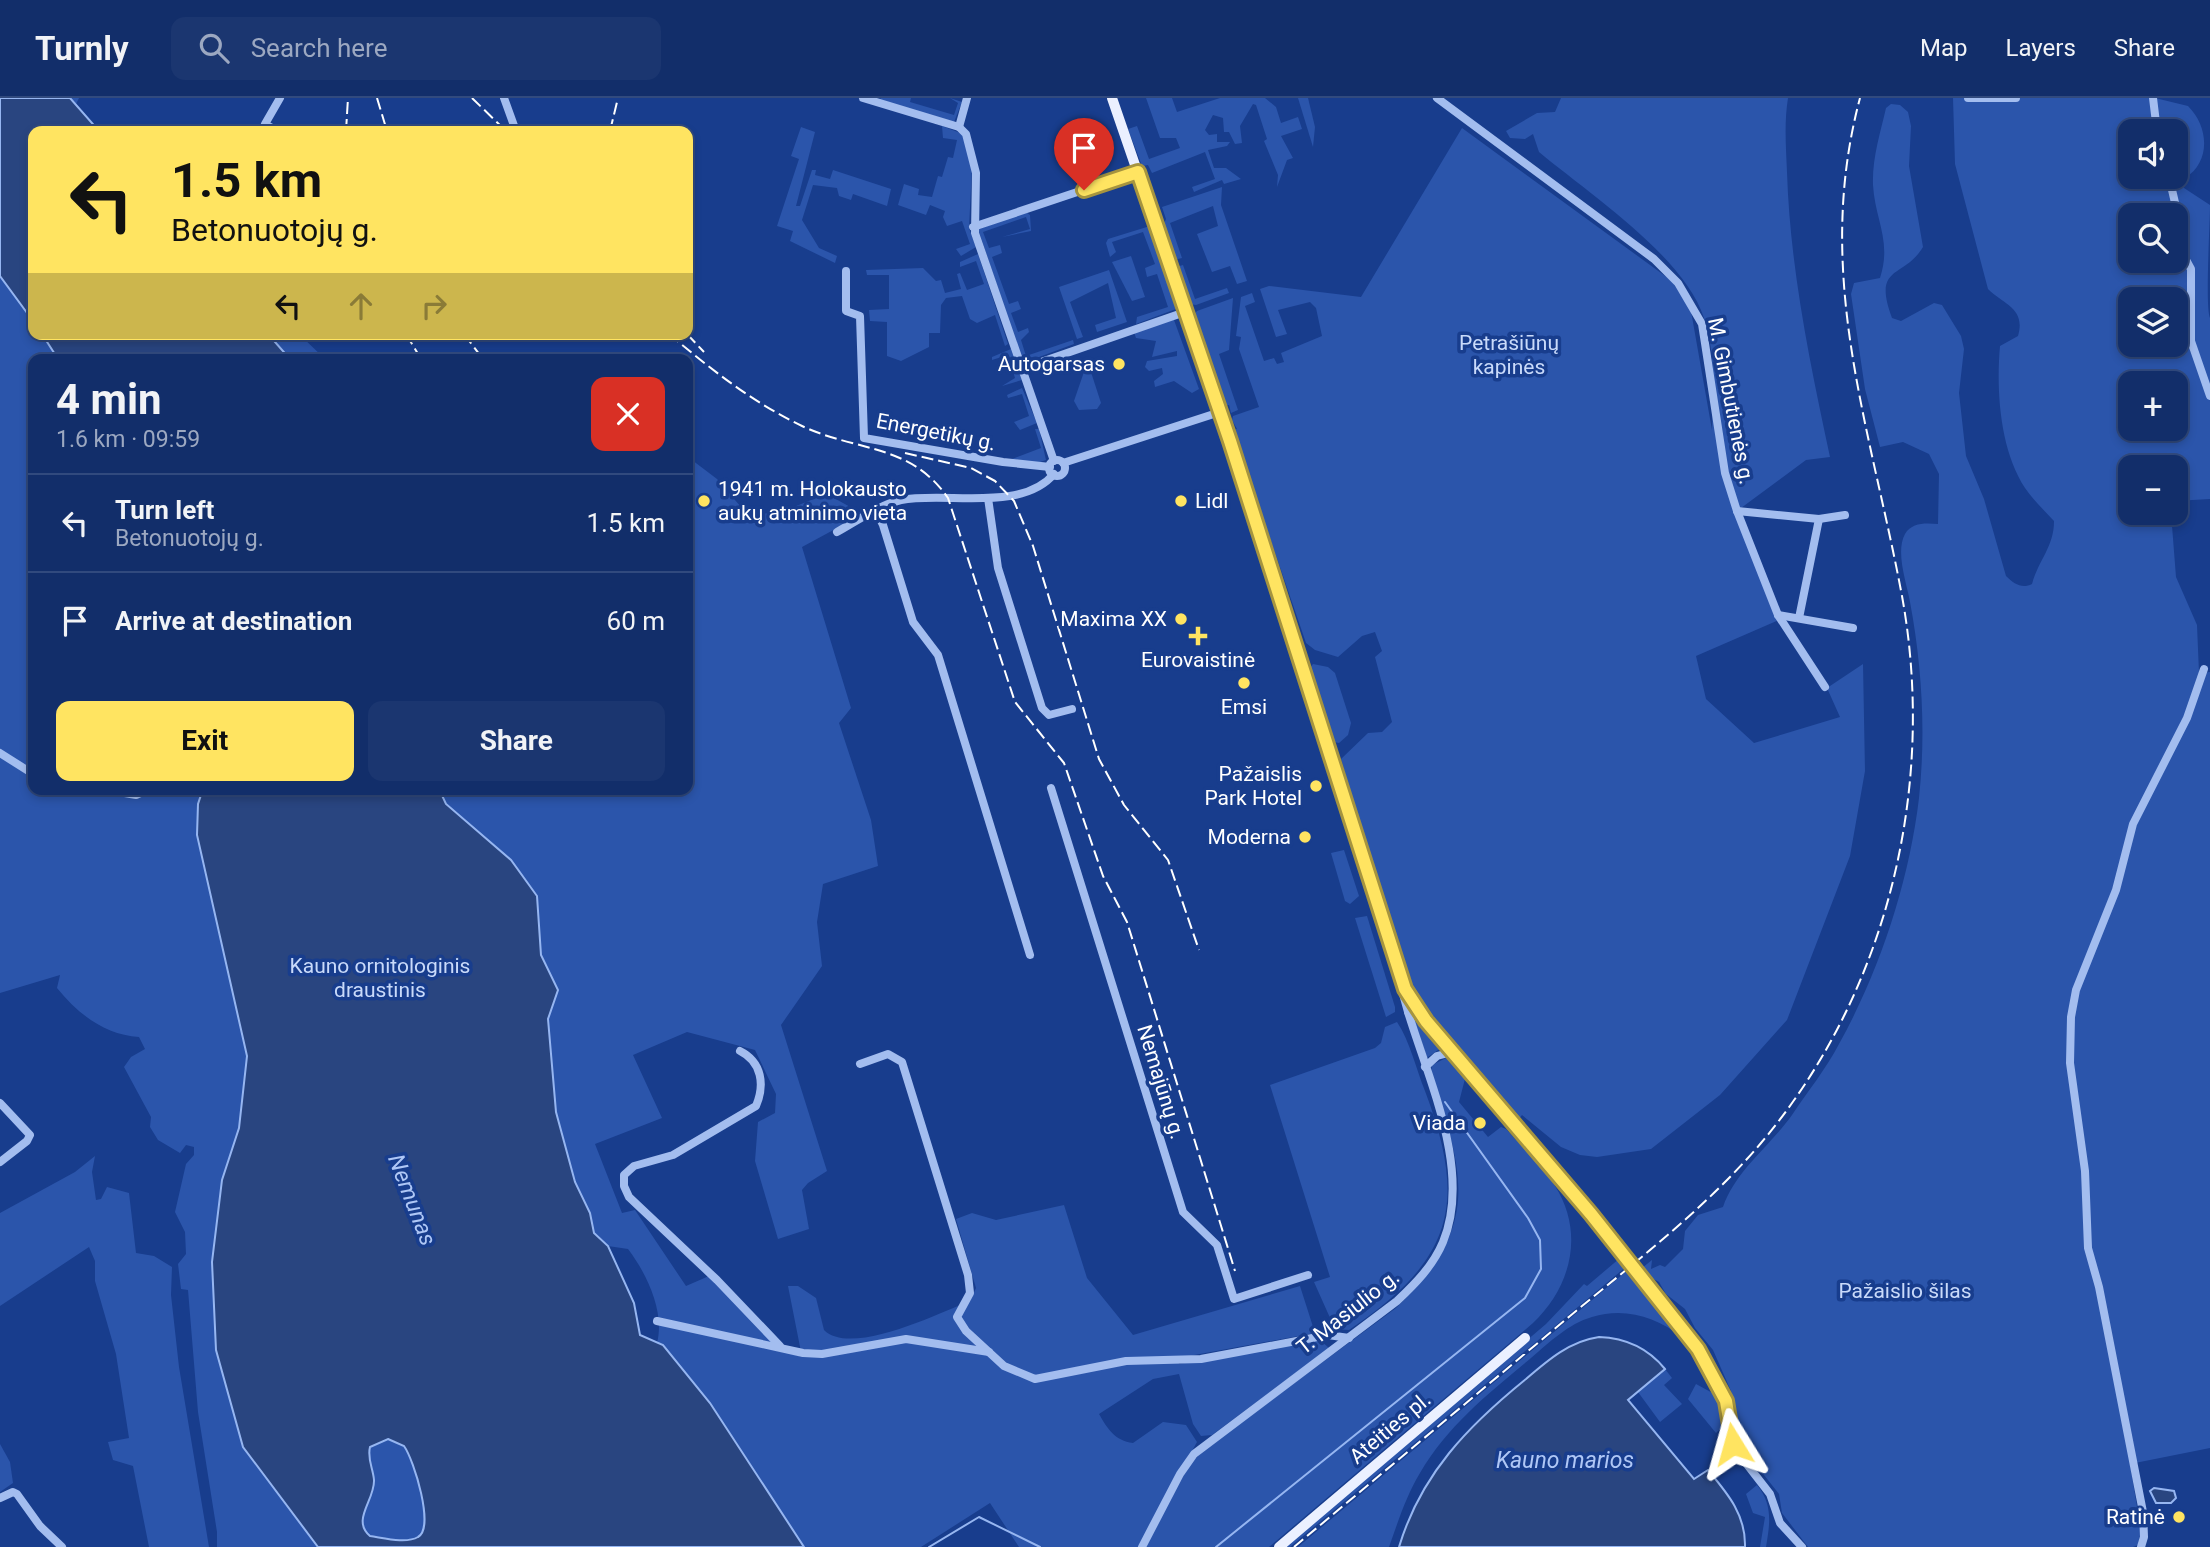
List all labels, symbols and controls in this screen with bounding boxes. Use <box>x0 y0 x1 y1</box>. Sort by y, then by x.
search box <box>171 17 661 80</box>
text: Turnly <box>35 29 129 68</box>
icon: search <box>195 29 233 67</box>
text: Search here <box>251 33 387 63</box>
text: Map <box>1920 34 1968 62</box>
text: Layers <box>2006 34 2076 62</box>
text: Share <box>2114 34 2175 62</box>
pin <box>1054 118 1114 190</box>
map controls <box>2118 119 2188 525</box>
button: sound <box>2118 119 2188 189</box>
icon: arrive <box>1065 129 1103 167</box>
text: 1.5 km <box>171 152 322 209</box>
icon: left <box>56 154 147 245</box>
button: search <box>2118 203 2188 273</box>
text: Betonuotojų g. <box>171 211 378 249</box>
icon: left <box>269 287 307 325</box>
icon: ahead <box>342 287 380 325</box>
icon: right <box>415 287 453 325</box>
button: layers <box>2118 287 2188 357</box>
street label: M. Gimbutienės g. <box>1703 316 1759 486</box>
park label: Petrašiūnų kapinės <box>1459 331 1559 379</box>
place label: Autogarsas <box>998 352 1105 376</box>
marker: Autogarsas <box>1111 356 1127 372</box>
button: + <box>2118 371 2188 441</box>
text: 4 min <box>56 375 162 424</box>
button: close <box>591 377 665 451</box>
street label: Energetikų g. <box>874 409 998 455</box>
text: 1.6 km · 09:59 <box>56 426 200 453</box>
button: − <box>2118 455 2188 525</box>
place label: 1941 m. Holokausto aukų atminimo vieta <box>718 477 907 525</box>
place label: Lidl <box>1195 489 1228 513</box>
marker: 1941 m. Holokausto aukų atminimo vieta <box>696 493 712 509</box>
marker: Lidl <box>1173 493 1189 509</box>
text: Turn left <box>115 495 214 525</box>
icon: left <box>56 504 94 542</box>
text: 1.5 km <box>586 508 665 538</box>
text: Betonuotojų g. <box>115 525 264 552</box>
icon: arrive <box>56 602 94 640</box>
text: Arrive at destination <box>115 606 352 636</box>
text: 60 m <box>607 606 665 636</box>
place label: Maxima XX <box>1060 607 1167 631</box>
marker: Maxima XX <box>1173 611 1189 627</box>
marker: Eurovaistinė <box>1190 628 1206 644</box>
place label: Eurovaistinė <box>1141 648 1255 672</box>
marker: Emsi <box>1236 675 1252 691</box>
place label: Emsi <box>1221 695 1267 719</box>
button: Exit <box>56 701 354 781</box>
button: Share <box>368 701 665 781</box>
place label: Pažaislis Park Hotel <box>1204 762 1302 810</box>
marker: Pažaislis Park Hotel <box>1308 778 1324 794</box>
place label: Moderna <box>1208 825 1291 849</box>
marker: Moderna <box>1297 829 1313 845</box>
park label: Kauno ornitologinis draustinis <box>290 954 470 1002</box>
street label: Nemajūnų g. <box>1132 1022 1190 1142</box>
place label: Viada <box>1413 1111 1466 1135</box>
marker: Viada <box>1472 1115 1488 1131</box>
water label: Nemunas <box>382 1151 442 1249</box>
street label: T. Masiulio g. <box>1292 1265 1404 1359</box>
park label: Pažaislio šilas <box>1838 1279 1972 1303</box>
street label: Ateities pl. <box>1345 1387 1435 1469</box>
position arrow <box>1696 1407 1770 1481</box>
water label: Kauno marios <box>1496 1447 1634 1474</box>
place label: Ratinė <box>2106 1505 2165 1529</box>
marker: Ratinė <box>2171 1509 2187 1525</box>

